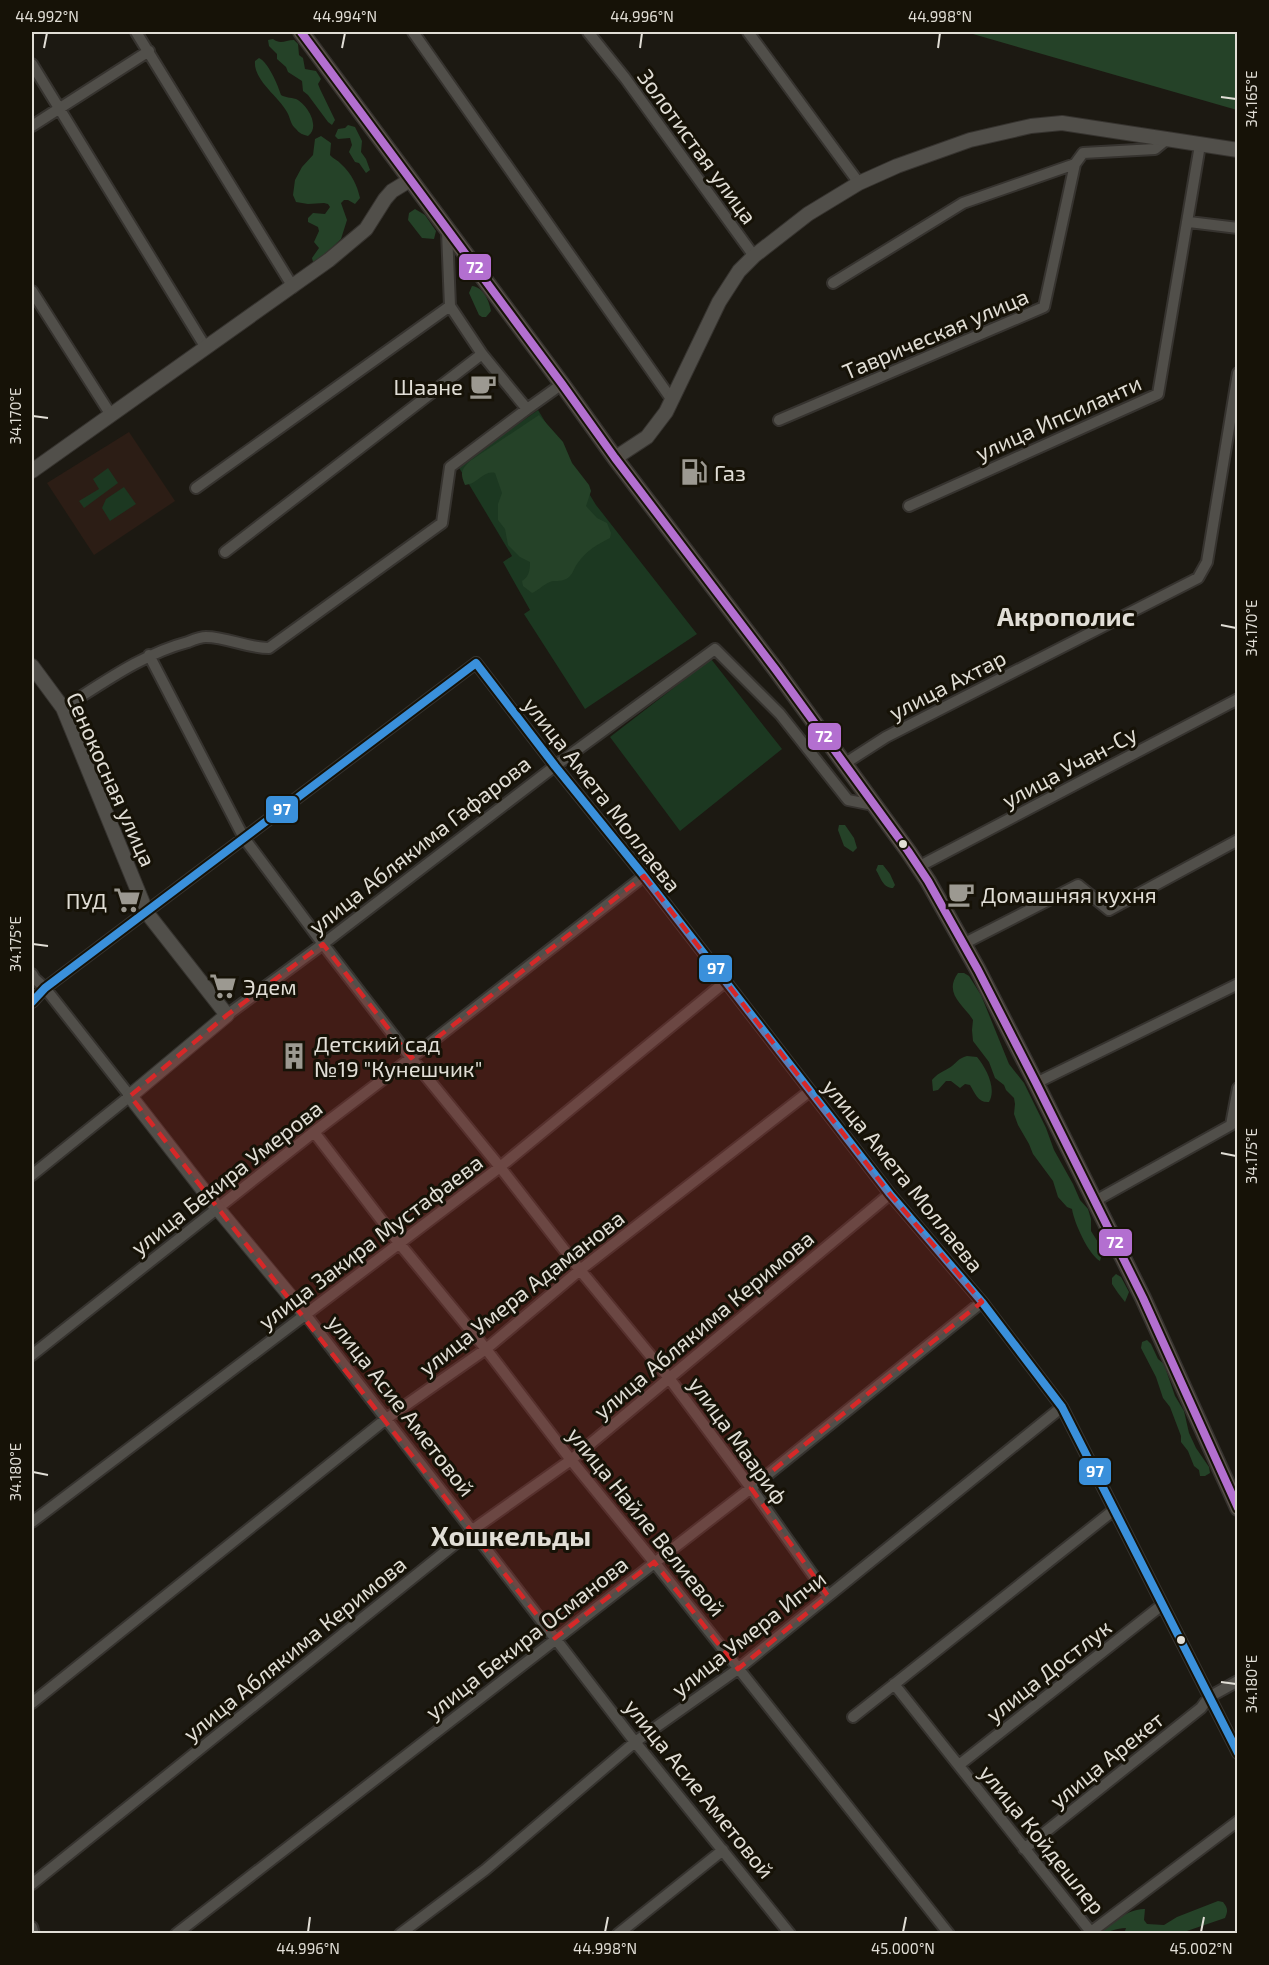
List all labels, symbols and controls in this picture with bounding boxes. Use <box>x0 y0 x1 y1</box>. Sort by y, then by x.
text: 44.992°N <box>15 7 79 25</box>
text: 44.994°N <box>313 7 377 25</box>
text: 44.996°N <box>610 7 674 25</box>
text: 44.998°N <box>908 7 972 25</box>
street label: Золотистая улица <box>632 64 763 229</box>
text: 34.165°E <box>1242 71 1260 127</box>
line badge: 72 <box>458 253 492 281</box>
text: 72 <box>466 257 484 276</box>
street label: Таврическая улица <box>838 282 1032 385</box>
street label: улица Ипсиланти <box>971 369 1145 466</box>
cafe icon: Шаане <box>468 371 498 401</box>
place label: Шаане <box>394 373 463 399</box>
text: 34.170°E <box>6 388 24 444</box>
fuel station icon: Газ <box>679 457 709 487</box>
place label: Газ <box>714 459 746 485</box>
district label: Акрополис <box>997 600 1135 631</box>
text: 34.170°E <box>1242 600 1260 656</box>
street label: улица Ахтар <box>884 643 1010 725</box>
street label: Сенокосная улица <box>61 688 162 871</box>
street label: улица Амета Моллаева <box>518 691 687 897</box>
street label: улица Учан-Су <box>997 719 1142 813</box>
line badge: 72 <box>807 722 842 751</box>
text: 72 <box>815 726 833 745</box>
street label: улица Аблякима Гафарова <box>303 749 536 939</box>
line badge: 97 <box>265 795 299 824</box>
text: 97 <box>273 799 291 818</box>
unlabelled marker <box>897 838 909 850</box>
cafe icon: Домашняя кухня <box>946 879 976 909</box>
place label: Домашняя кухня <box>981 881 1157 908</box>
supermarket icon: ПУД <box>112 885 142 915</box>
place label: ПУД <box>66 887 107 913</box>
text: 34.175°E <box>6 916 24 972</box>
line badge: 97 <box>698 954 733 983</box>
text: 97 <box>707 958 725 977</box>
supermarket icon: Эдем <box>208 971 238 1001</box>
place label: Эдем <box>243 973 297 999</box>
place label: Детский сад №19 "Кунешчик" <box>314 1030 482 1082</box>
building icon: Детский сад №19 "Кунешчик" <box>279 1041 309 1071</box>
street label: улица Амета Моллаева <box>817 1073 990 1277</box>
street label: улица Бекира Умерова <box>125 1094 327 1261</box>
text: 34.175°E <box>1242 1128 1260 1184</box>
street label: улица Закира Мустафаева <box>253 1148 488 1335</box>
street label: улица Умера Адаманова <box>413 1204 629 1381</box>
street label: улица Аблякима Керимова <box>588 1224 819 1424</box>
line badge: 72 <box>1098 1228 1133 1257</box>
text: 72 <box>1106 1232 1124 1251</box>
street label: улица Асие Аметовой <box>322 1309 481 1501</box>
street label: улица Маариф <box>683 1371 794 1510</box>
street label: улица Найле Велиевой <box>562 1421 731 1621</box>
text: 34.180°E <box>6 1443 24 1501</box>
line badge: 97 <box>1078 1457 1112 1486</box>
text: 97 <box>1086 1461 1104 1480</box>
district label: Хошкельды <box>431 1518 591 1552</box>
street label: улица Аблякима Керимова <box>177 1550 411 1747</box>
street label: улица Бекира Османова <box>420 1550 633 1725</box>
street label: улица Умера Ипчи <box>666 1565 831 1702</box>
street label: улица Достлук <box>980 1613 1117 1728</box>
unlabelled marker <box>1175 1634 1187 1646</box>
text: 34.180°E <box>1242 1655 1260 1713</box>
street label: улица Асие Аметовой <box>619 1693 780 1883</box>
street label: улица Арекет <box>1044 1705 1169 1814</box>
street label: улица Койдешлер <box>974 1759 1111 1919</box>
text: 44.996°N <box>276 1939 340 1957</box>
text: 44.998°N <box>573 1939 637 1957</box>
text: 45.000°N <box>871 1939 935 1957</box>
text: 45.002°N <box>1169 1939 1233 1957</box>

